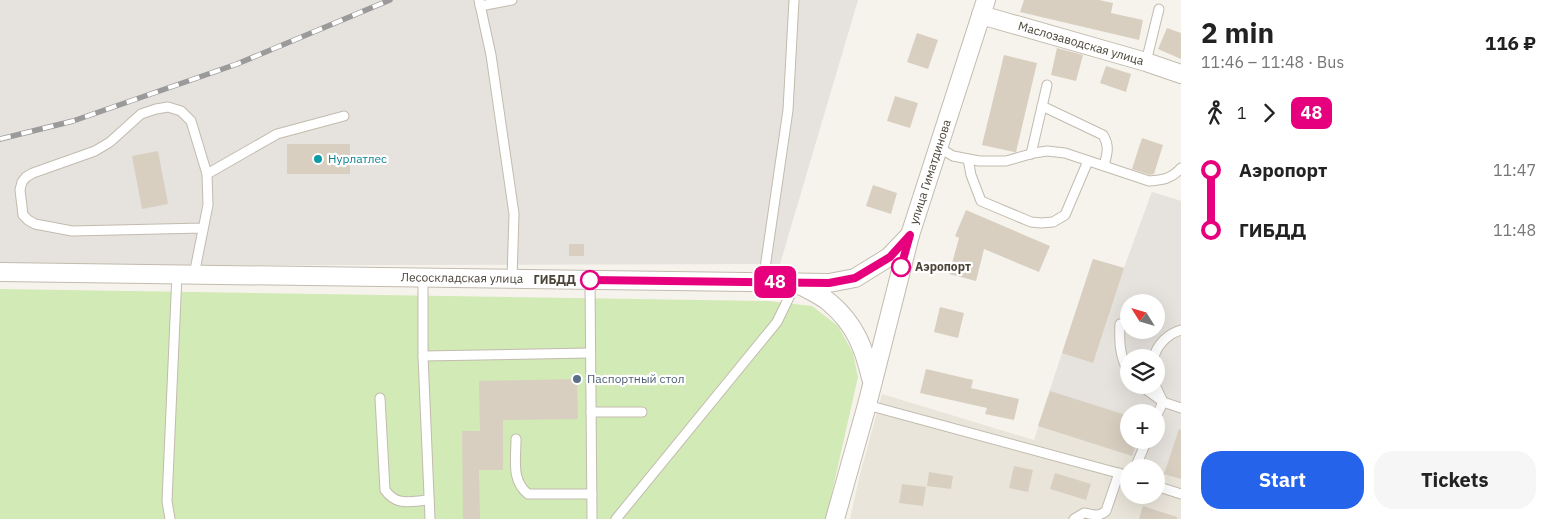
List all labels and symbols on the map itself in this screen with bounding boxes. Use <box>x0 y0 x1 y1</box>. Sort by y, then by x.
street label: Маслозаводская улица <box>1017 18 1146 68</box>
street label: улица Гиматдинова <box>906 117 954 226</box>
place label: Нурлатлес <box>328 151 387 166</box>
marker: Нурлатлес <box>312 153 324 165</box>
marker: Аэропорт <box>891 257 911 277</box>
place label: Аэропорт <box>915 259 971 274</box>
line badge: 48 <box>752 266 798 298</box>
street label: Лесоскладская улица <box>401 269 524 286</box>
marker: ГИБДД <box>580 270 600 290</box>
place label: ГИБДД <box>534 272 576 287</box>
north arrow <box>1120 294 1165 339</box>
place label: Паспортный стол <box>587 371 685 386</box>
marker: Паспортный стол <box>571 373 583 385</box>

